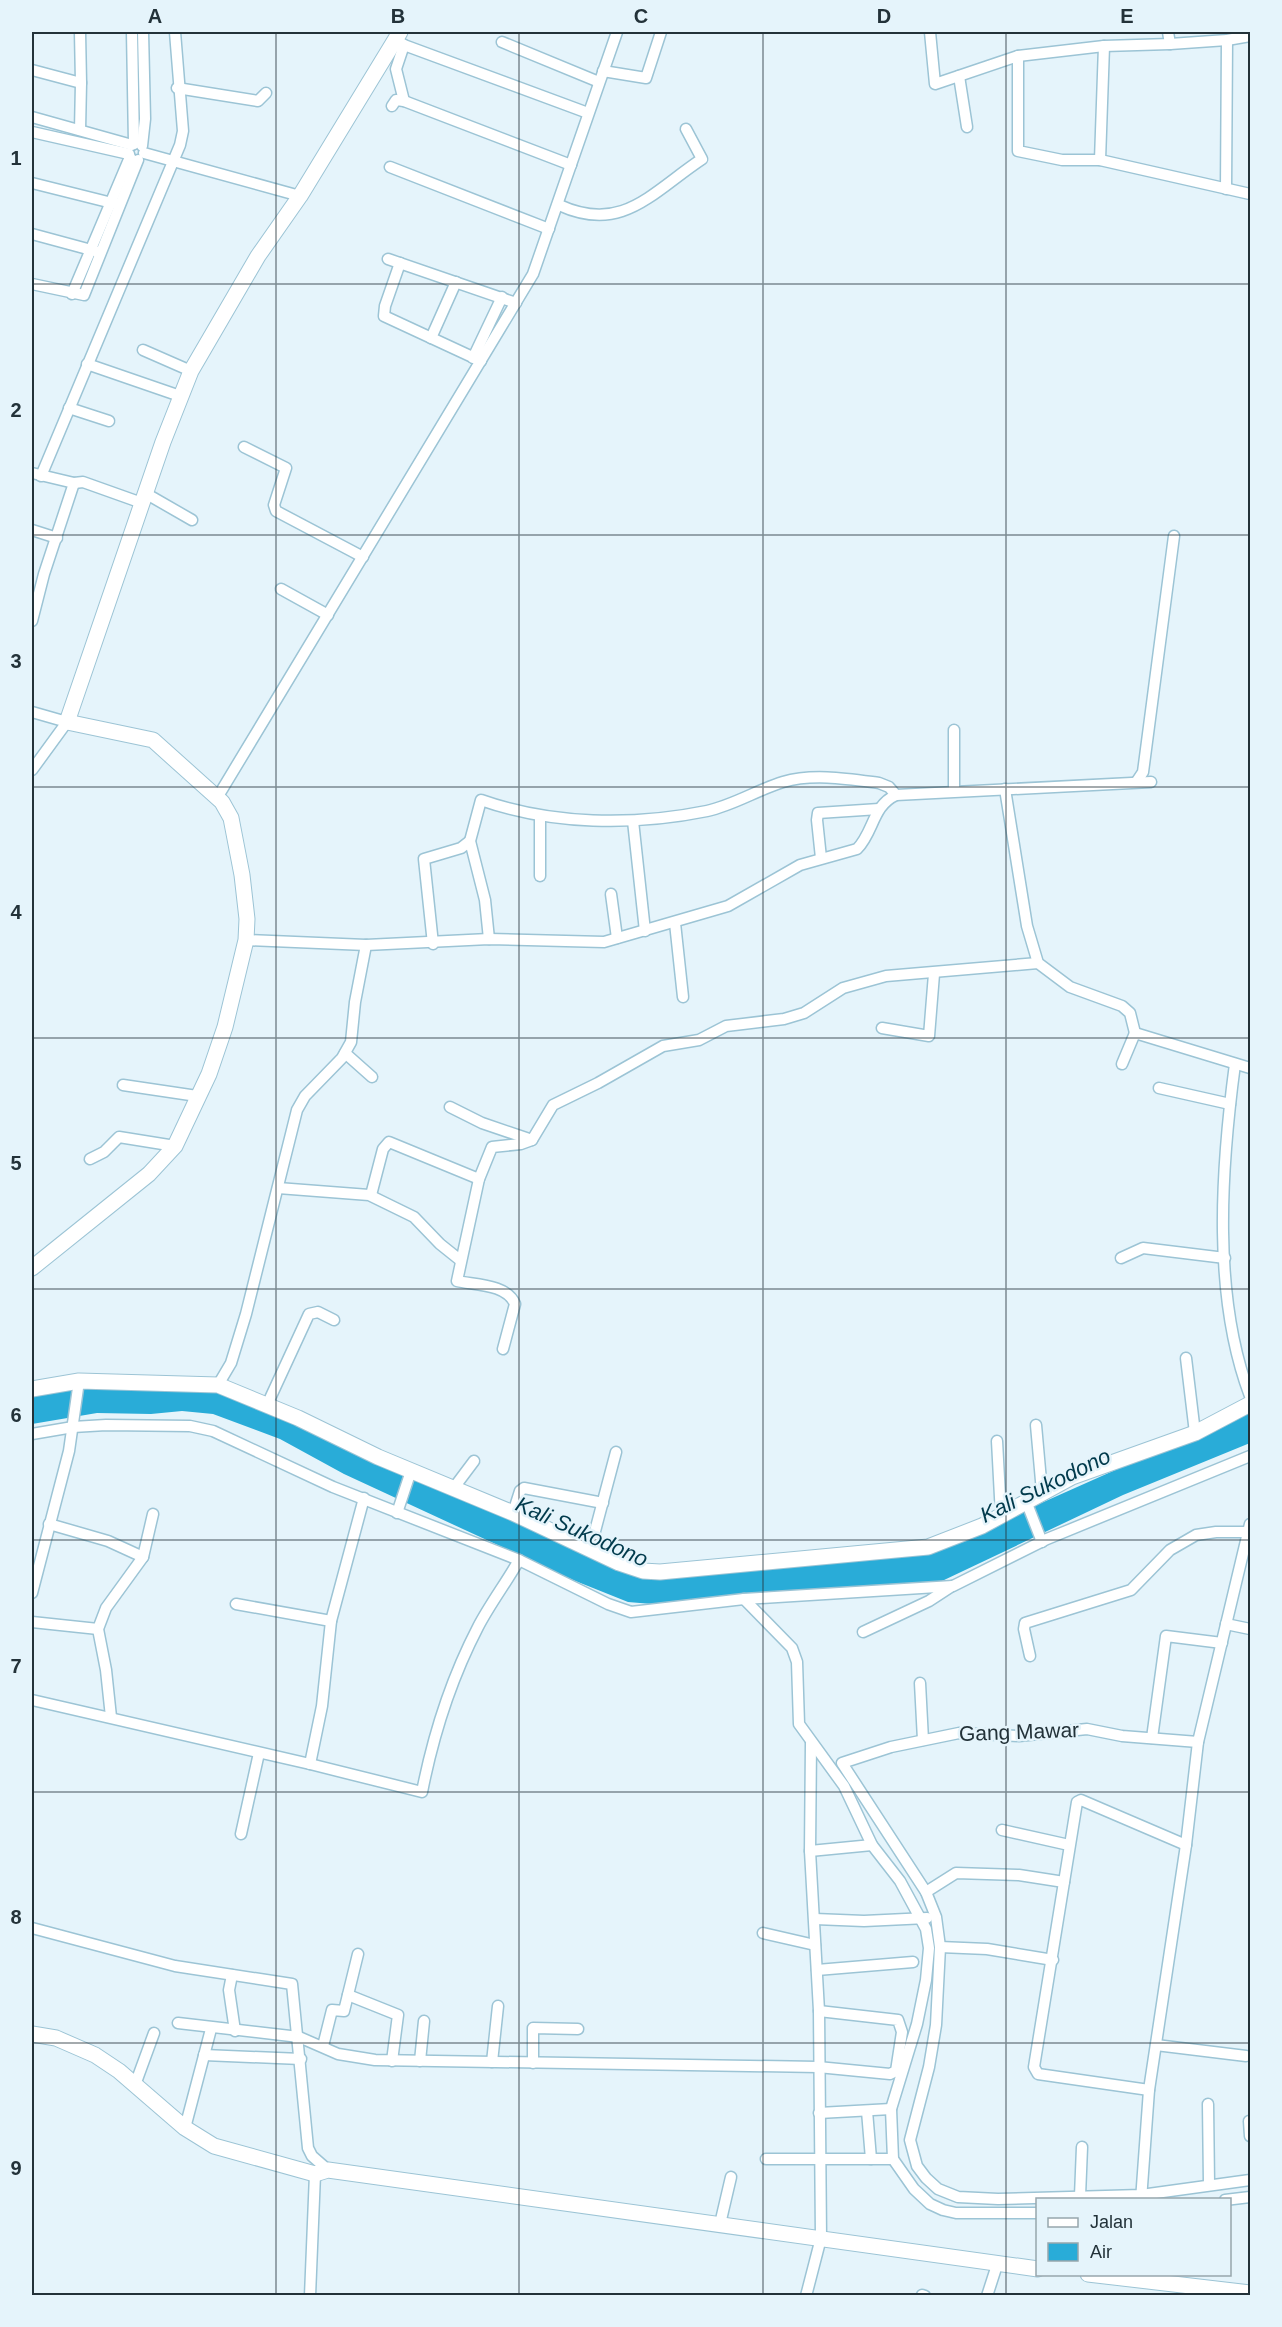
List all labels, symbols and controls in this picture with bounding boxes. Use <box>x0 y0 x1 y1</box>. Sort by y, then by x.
text: A <box>148 5 162 27</box>
text: B <box>391 5 405 27</box>
text: C <box>634 5 648 27</box>
text: D <box>877 5 891 27</box>
text: E <box>1120 5 1134 27</box>
text: 1 <box>10 147 22 169</box>
text: 2 <box>10 399 22 421</box>
text: 3 <box>10 650 22 672</box>
text: 4 <box>10 901 22 923</box>
text: 5 <box>10 1152 22 1174</box>
text: 6 <box>10 1404 22 1426</box>
water label: Kali Sukodono <box>976 1443 1114 1528</box>
water label: Kali Sukodono <box>512 1491 652 1572</box>
text: 7 <box>10 1655 22 1677</box>
street label: Gang Mawar <box>959 1718 1079 1745</box>
text: 8 <box>10 1906 22 1928</box>
text: 9 <box>10 2157 22 2179</box>
legend <box>1036 2198 1231 2276</box>
text: Jalan <box>1090 2212 1133 2232</box>
text: Air <box>1090 2242 1112 2262</box>

